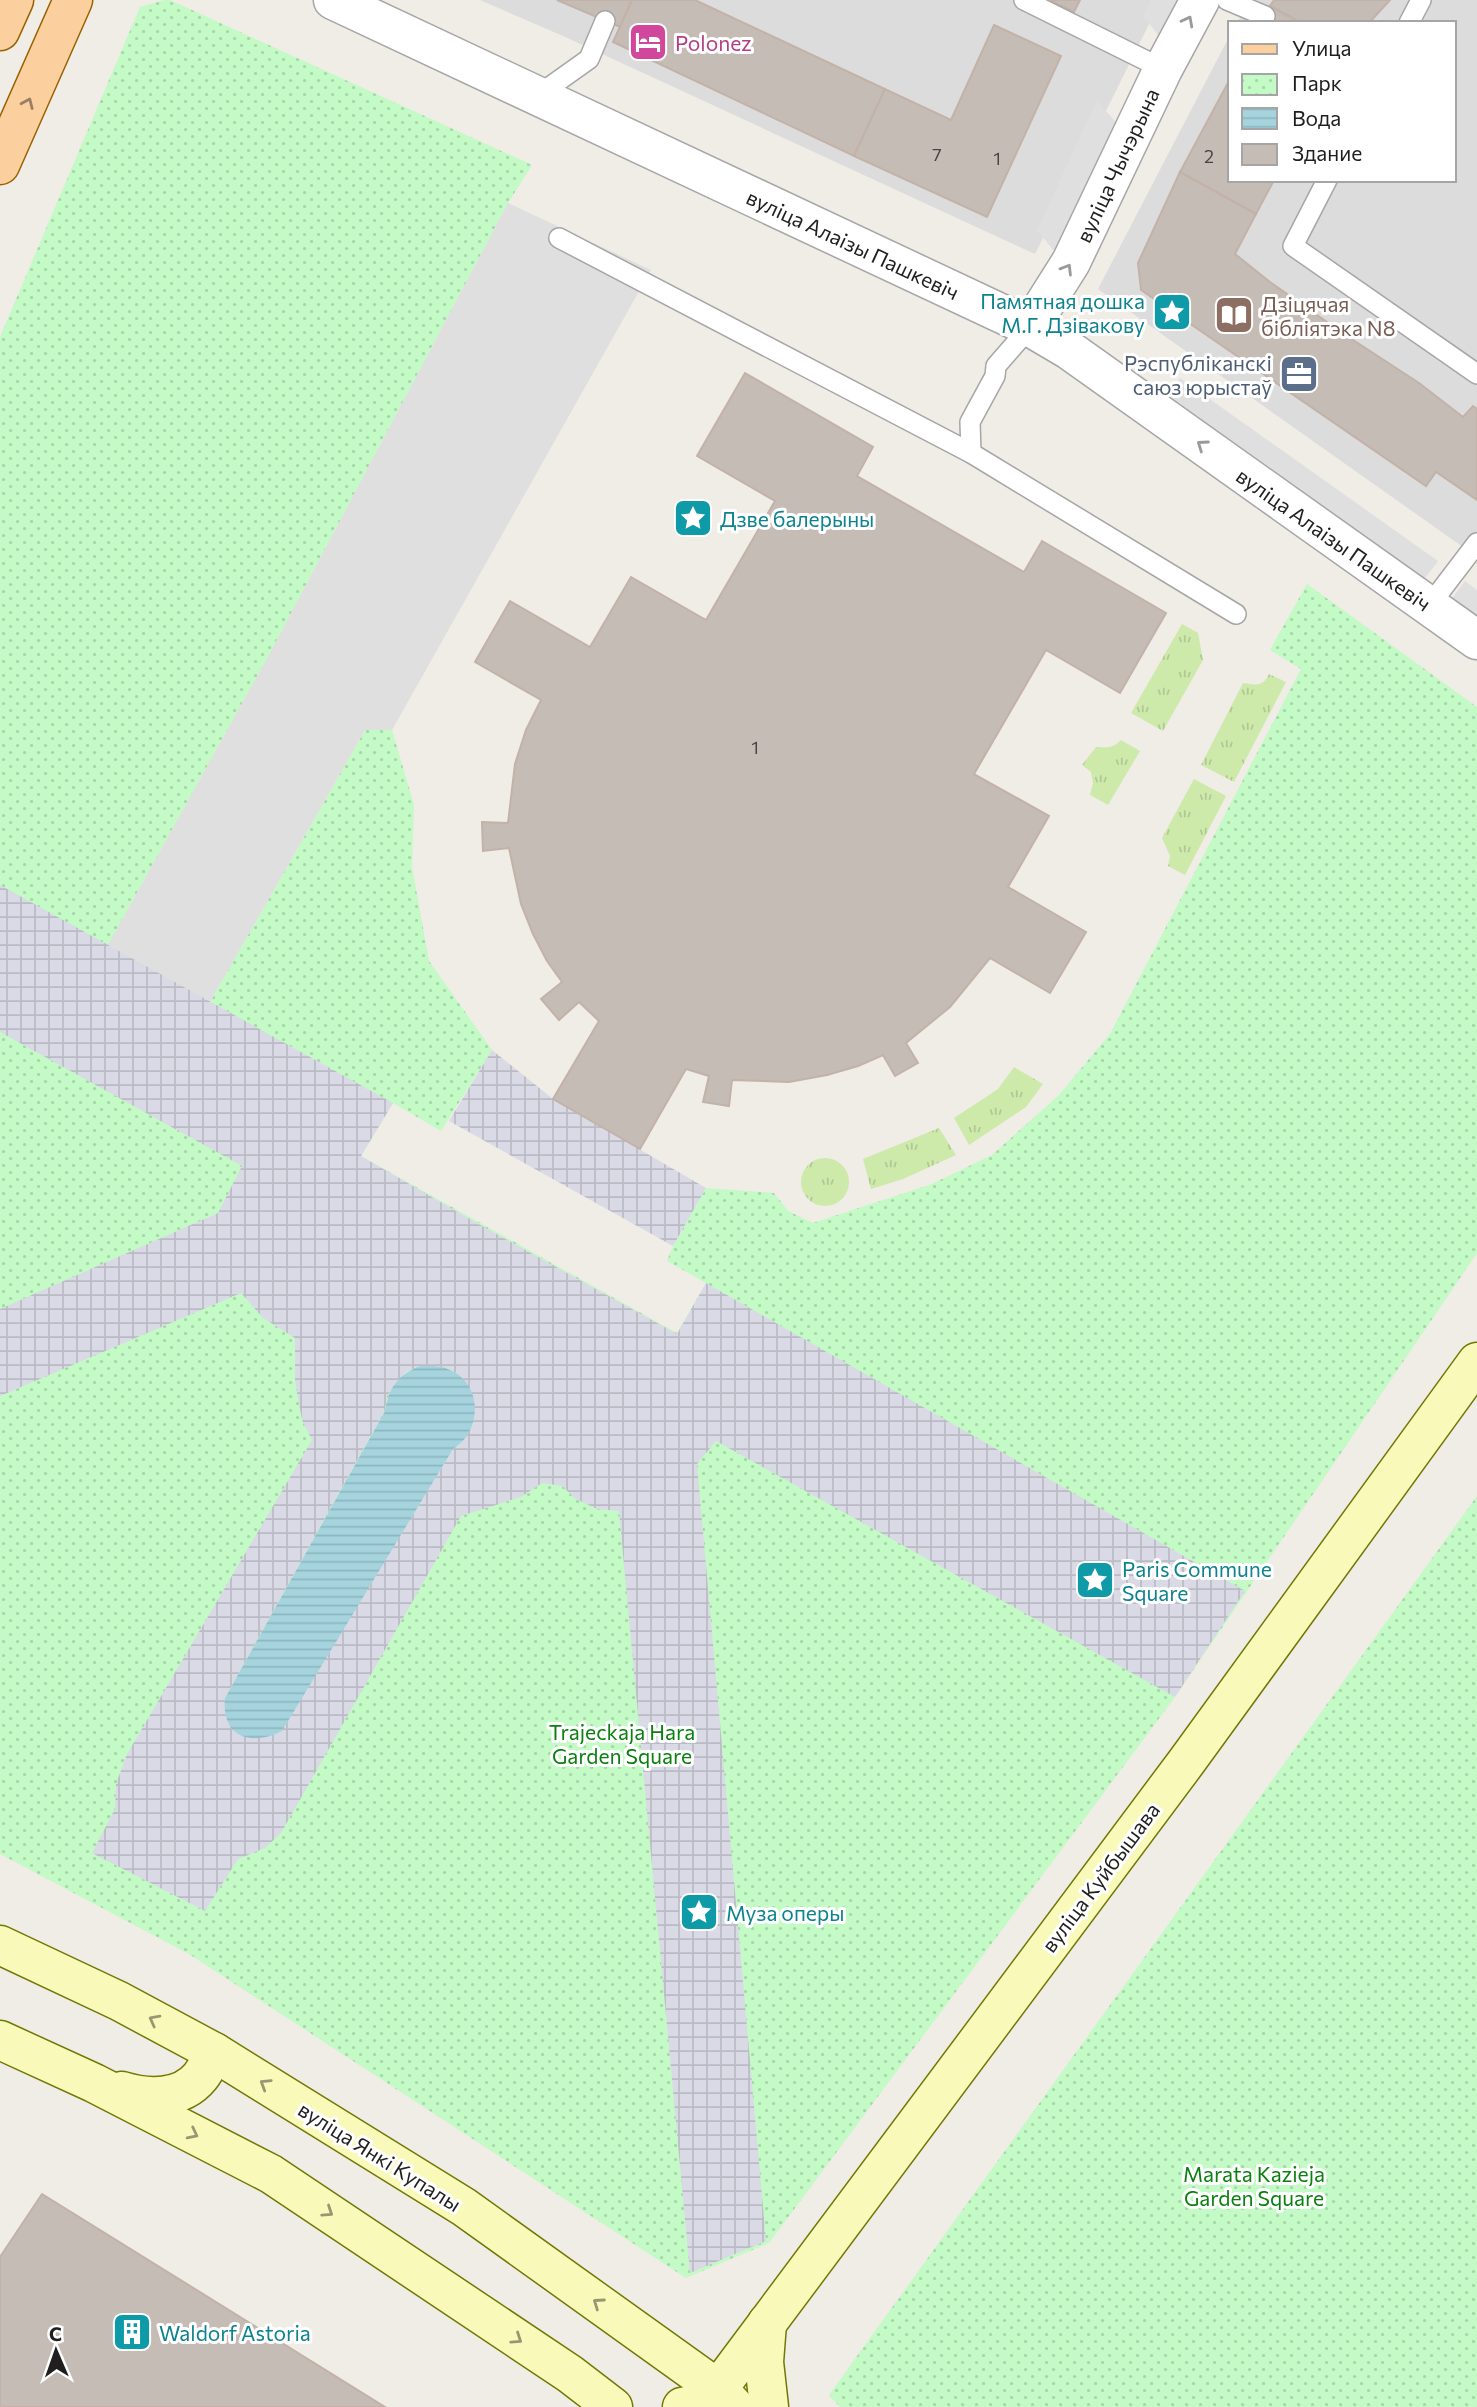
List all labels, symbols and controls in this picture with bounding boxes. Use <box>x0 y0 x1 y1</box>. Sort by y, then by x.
one-way arrow <box>1180 16 1194 28</box>
hotel icon: Polonez <box>627 21 669 63</box>
legend <box>1228 21 1456 182</box>
place label: Polonez <box>675 30 752 55</box>
text: Улица <box>1292 35 1351 60</box>
text: Парк <box>1292 70 1342 95</box>
street label: вуліца Чычэрына <box>1070 84 1164 246</box>
one-way arrow <box>20 98 34 110</box>
text: Вода <box>1292 105 1341 130</box>
text: Здание <box>1292 140 1362 165</box>
house number: 7 <box>932 143 942 165</box>
house number: 2 <box>1204 145 1214 167</box>
house number: 1 <box>993 147 1001 169</box>
street label: вуліца Алаізы Пашкевіч <box>743 184 963 304</box>
one-way arrow <box>1058 264 1071 277</box>
place label: Памятная дошка М.Г. Дзівакову <box>980 288 1145 337</box>
place icon: Памятная дошка М.Г. Дзівакову <box>1151 291 1193 333</box>
place label: Дзіцячая бібліятэка N8 <box>1261 291 1395 340</box>
library icon: Дзіцячая бібліятэка N8 <box>1213 294 1255 336</box>
place label: Рэспубліканскі саюз юрыстаў <box>1124 350 1272 399</box>
office icon: Рэспубліканскі саюз юрыстаў <box>1278 353 1320 395</box>
one-way arrow <box>1197 440 1210 453</box>
street label: вуліца Алаізы Пашкевіч <box>1232 462 1436 616</box>
place icon: Дзве балерыны <box>672 497 714 539</box>
place label: Дзве балерыны <box>720 506 874 531</box>
house number: 1 <box>751 736 759 758</box>
place label: Paris Commune Square <box>1122 1556 1272 1605</box>
place icon: Paris Commune Square <box>1074 1559 1116 1601</box>
park label: Trajeckaja Hara Garden Square <box>549 1719 695 1768</box>
street label: вуліца Куйбышава <box>1036 1797 1164 1957</box>
place icon: Муза оперы <box>678 1891 720 1933</box>
place label: Муза оперы <box>726 1900 844 1925</box>
one-way arrow <box>149 2015 161 2028</box>
one-way arrow <box>260 2079 273 2092</box>
street label: вуліца Янкі Купалы <box>294 2096 466 2216</box>
one-way arrow <box>186 2126 198 2140</box>
park label: Marata Kazieja Garden Square <box>1183 2161 1325 2210</box>
one-way arrow <box>320 2204 333 2217</box>
one-way arrow <box>593 2299 606 2311</box>
building icon: Waldorf Astoria <box>111 2311 153 2353</box>
north arrow <box>21 2316 91 2386</box>
place label: Waldorf Astoria <box>159 2320 311 2345</box>
text: С <box>48 2322 62 2345</box>
one-way arrow <box>509 2331 522 2343</box>

